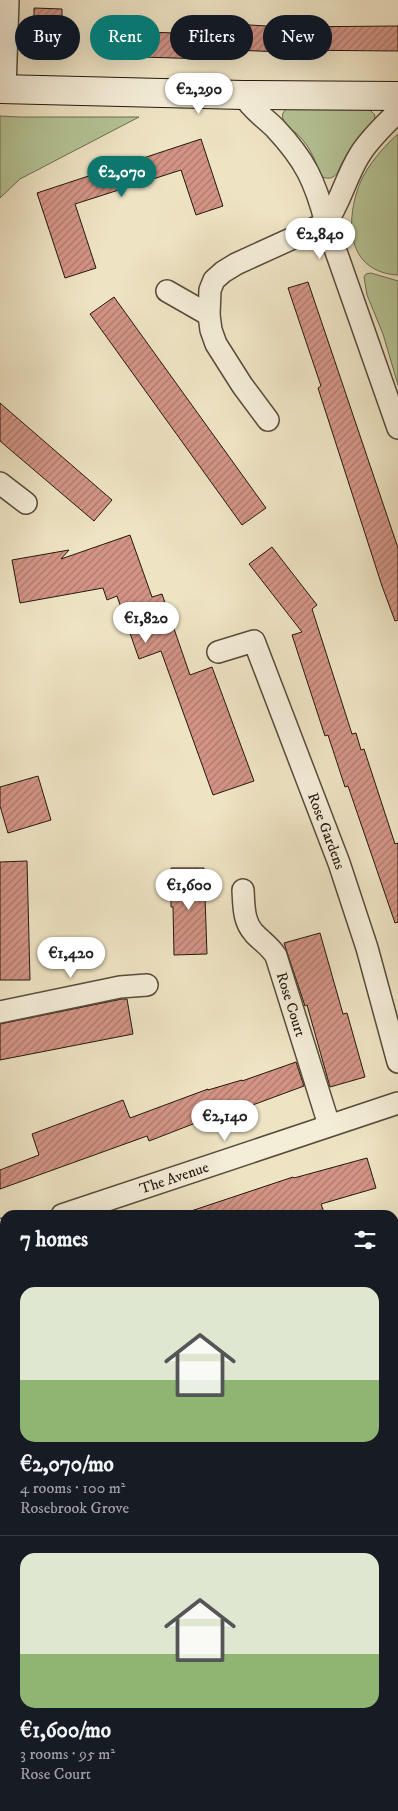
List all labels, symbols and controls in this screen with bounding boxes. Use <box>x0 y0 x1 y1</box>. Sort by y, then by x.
chip: Buy <box>15 15 80 60</box>
chip: Rent <box>90 15 160 60</box>
chip: Filters <box>170 15 253 60</box>
chip: New <box>263 15 332 60</box>
pin: €2,290 <box>158 72 240 115</box>
text: €2,290 <box>176 79 222 99</box>
pin: €2,070 <box>81 156 163 198</box>
text: €2,070 <box>98 162 146 182</box>
pin: €2,840 <box>279 218 361 260</box>
text: €2,840 <box>296 224 344 244</box>
pin: €1,820 <box>105 602 187 644</box>
text: €1,820 <box>124 608 168 628</box>
street label: Rose Gardens <box>303 790 350 872</box>
pin: €1,600 <box>148 868 230 911</box>
text: €1,600 <box>166 875 212 895</box>
pin: €1,420 <box>30 936 112 979</box>
text: €1,420 <box>48 943 94 963</box>
street label: Rose Court <box>272 970 310 1039</box>
pin: €2,140 <box>184 1100 266 1142</box>
text: €2,140 <box>202 1106 248 1126</box>
street label: The Avenue <box>137 1157 211 1198</box>
icon: filters <box>351 1226 379 1254</box>
text: 7 homes <box>20 1227 88 1253</box>
icon: home <box>155 1320 245 1410</box>
text: €2,070/mo <box>20 1452 114 1478</box>
text: 4 rooms · 100 m² <box>20 1478 125 1498</box>
text: Rosebrook Grove <box>20 1498 129 1518</box>
icon: home <box>155 1585 245 1675</box>
text: €1,600/mo <box>20 1718 111 1744</box>
text: 3 rooms · 95 m² <box>20 1744 115 1764</box>
text: Rose Court <box>20 1764 91 1784</box>

